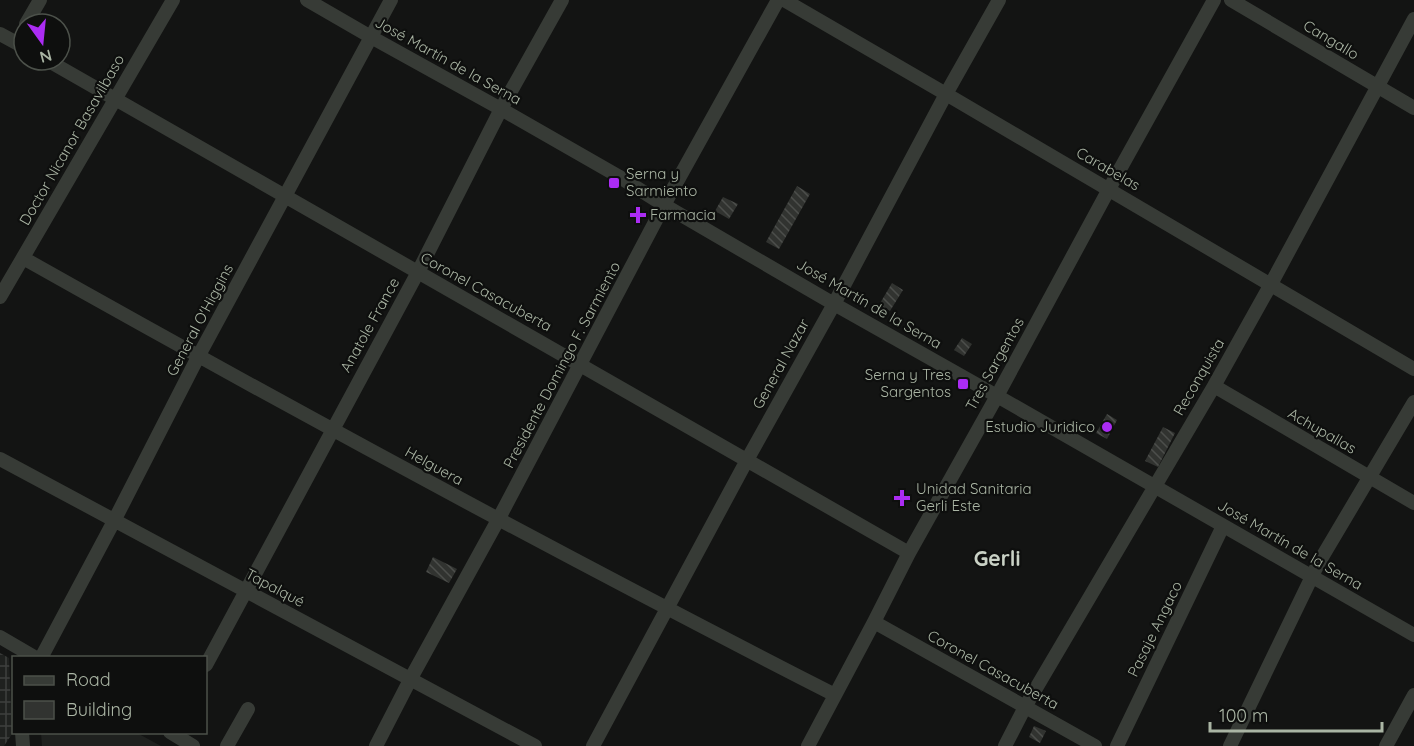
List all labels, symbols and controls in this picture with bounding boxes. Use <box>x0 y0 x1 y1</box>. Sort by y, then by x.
north arrow <box>12 12 72 72</box>
street label: José Martín de la Serna <box>372 12 525 109</box>
street label: Cangallo <box>1300 16 1363 64</box>
street label: Doctor Nicanor Basavilbaso <box>16 51 128 229</box>
street label: Carabelas <box>1073 143 1144 194</box>
place label: Serna y Sarmiento <box>626 164 697 200</box>
marker: Serna y Sarmiento <box>607 176 621 190</box>
place label: Farmacia <box>650 205 716 224</box>
marker: Farmacia <box>631 208 645 222</box>
street label: Coronel Casacuberta <box>417 248 555 336</box>
street label: José Martín de la Serna <box>793 254 945 353</box>
street label: Presidente Domingo F. Sarmiento <box>499 258 624 471</box>
street label: General O'Higgins <box>162 260 237 379</box>
street label: Anatole France <box>336 274 403 375</box>
street label: Tres Sargentos <box>961 314 1028 414</box>
street label: General Nazar <box>748 315 813 412</box>
street label: Reconquista <box>1169 335 1228 419</box>
place label: Serna y Tres Sargentos <box>865 365 951 401</box>
marker: Serna y Tres Sargentos <box>956 377 970 391</box>
street label: Achupallas <box>1285 403 1360 458</box>
place label: Estudio Juridico <box>985 417 1095 436</box>
marker: Estudio Juridico <box>1100 420 1114 434</box>
street label: Helguera <box>402 442 467 489</box>
place label: Unidad Sanitaria Gerli Este <box>916 479 1032 515</box>
marker: Unidad Sanitaria Gerli Este <box>893 489 911 507</box>
street label: José Martín de la Serna <box>1214 495 1366 594</box>
district label: Gerli <box>974 545 1020 571</box>
street label: Tapalqué <box>242 564 308 611</box>
street label: Pasaje Angaco <box>1123 578 1186 680</box>
street label: Coronel Casacuberta <box>924 626 1062 714</box>
legend <box>12 656 207 734</box>
text: Road <box>66 668 111 691</box>
scale bar <box>1210 695 1382 733</box>
text: Building <box>66 698 132 721</box>
text: 100 m <box>1219 704 1268 727</box>

